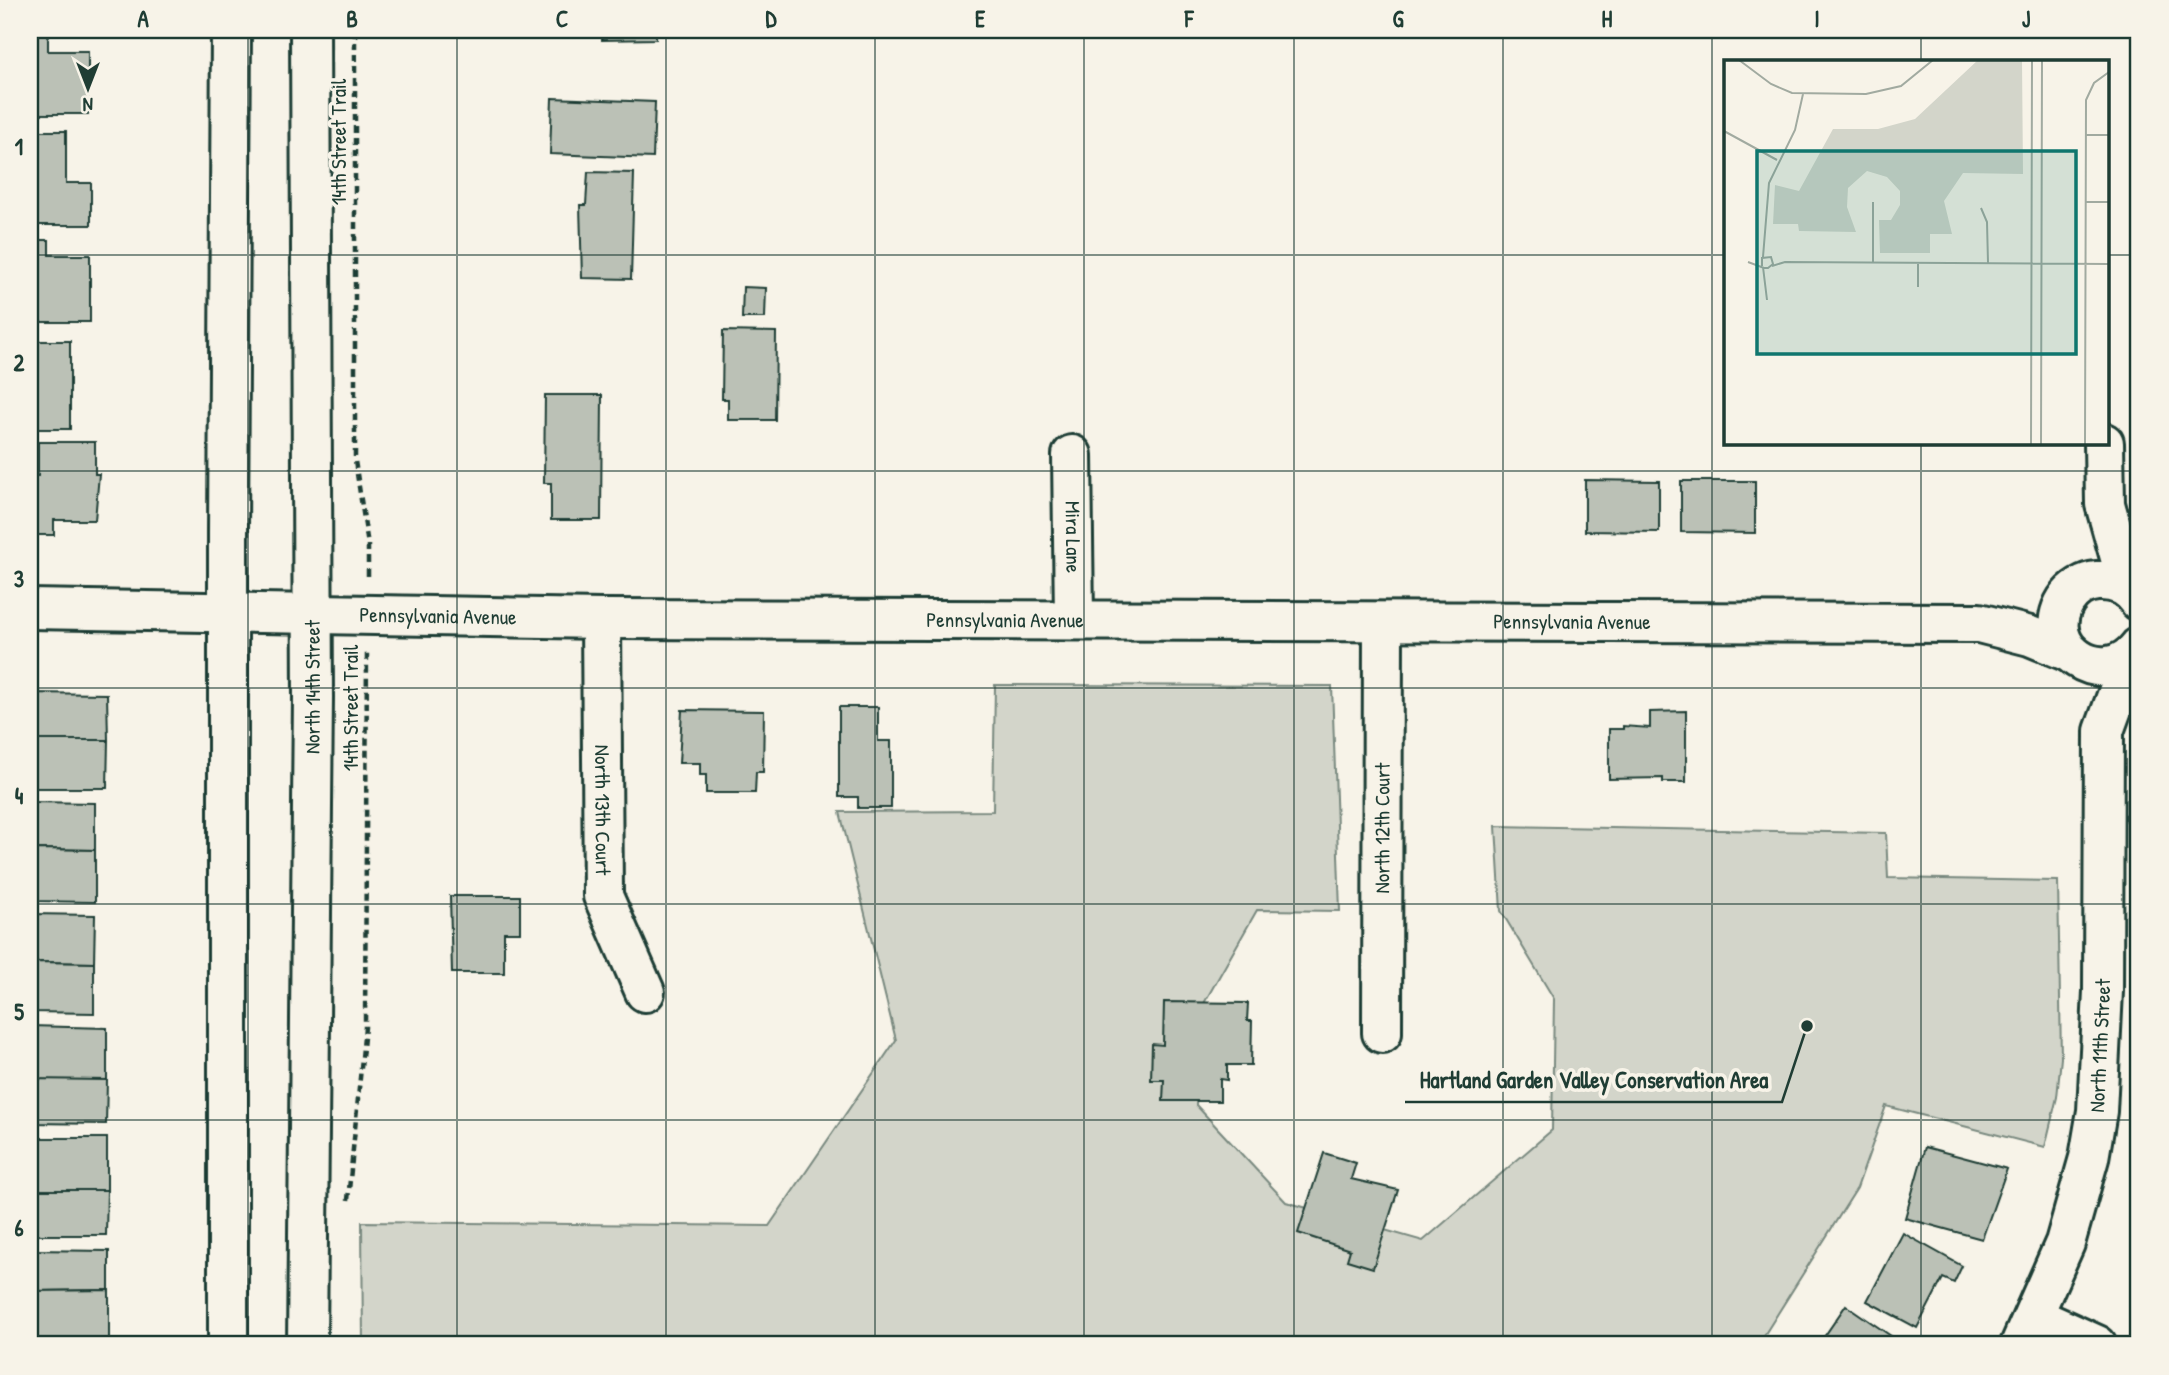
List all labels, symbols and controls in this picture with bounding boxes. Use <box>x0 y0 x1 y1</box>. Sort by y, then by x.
text: A <box>137 3 149 34</box>
text: B <box>346 3 358 34</box>
text: C <box>556 3 568 34</box>
text: D <box>766 3 778 34</box>
text: E <box>975 3 986 34</box>
text: F <box>1184 3 1195 34</box>
text: G <box>1392 3 1404 34</box>
text: H <box>1602 3 1613 34</box>
text: I <box>1814 3 1820 34</box>
text: J <box>2022 3 2031 34</box>
north arrow <box>52 52 122 122</box>
inset map <box>1724 60 2110 444</box>
street label: 14th Street Trail <box>324 78 353 205</box>
text: N <box>83 92 93 118</box>
text: 1 <box>15 131 23 162</box>
text: 2 <box>14 347 25 378</box>
street label: Mira Lane <box>1059 501 1088 573</box>
text: 3 <box>14 563 24 594</box>
street label: Pennsylvania Avenue <box>359 600 517 632</box>
street label: Pennsylvania Avenue <box>926 605 1084 634</box>
street label: Pennsylvania Avenue <box>1493 607 1651 636</box>
street label: North 14th Street <box>297 619 327 754</box>
street label: 14th Street Trail <box>336 644 365 771</box>
street label: North 13th Court <box>588 745 618 876</box>
street label: North 12th Court <box>1367 762 1397 893</box>
text: 4 <box>15 780 24 811</box>
street label: North 11th Street <box>2082 978 2117 1113</box>
text: 5 <box>14 996 24 1027</box>
callout: Hartland Garden Valley Conservation Area <box>1405 1058 1782 1102</box>
text: Hartland Garden Valley Conservation Area <box>1420 1064 1768 1096</box>
text: 6 <box>14 1212 24 1243</box>

